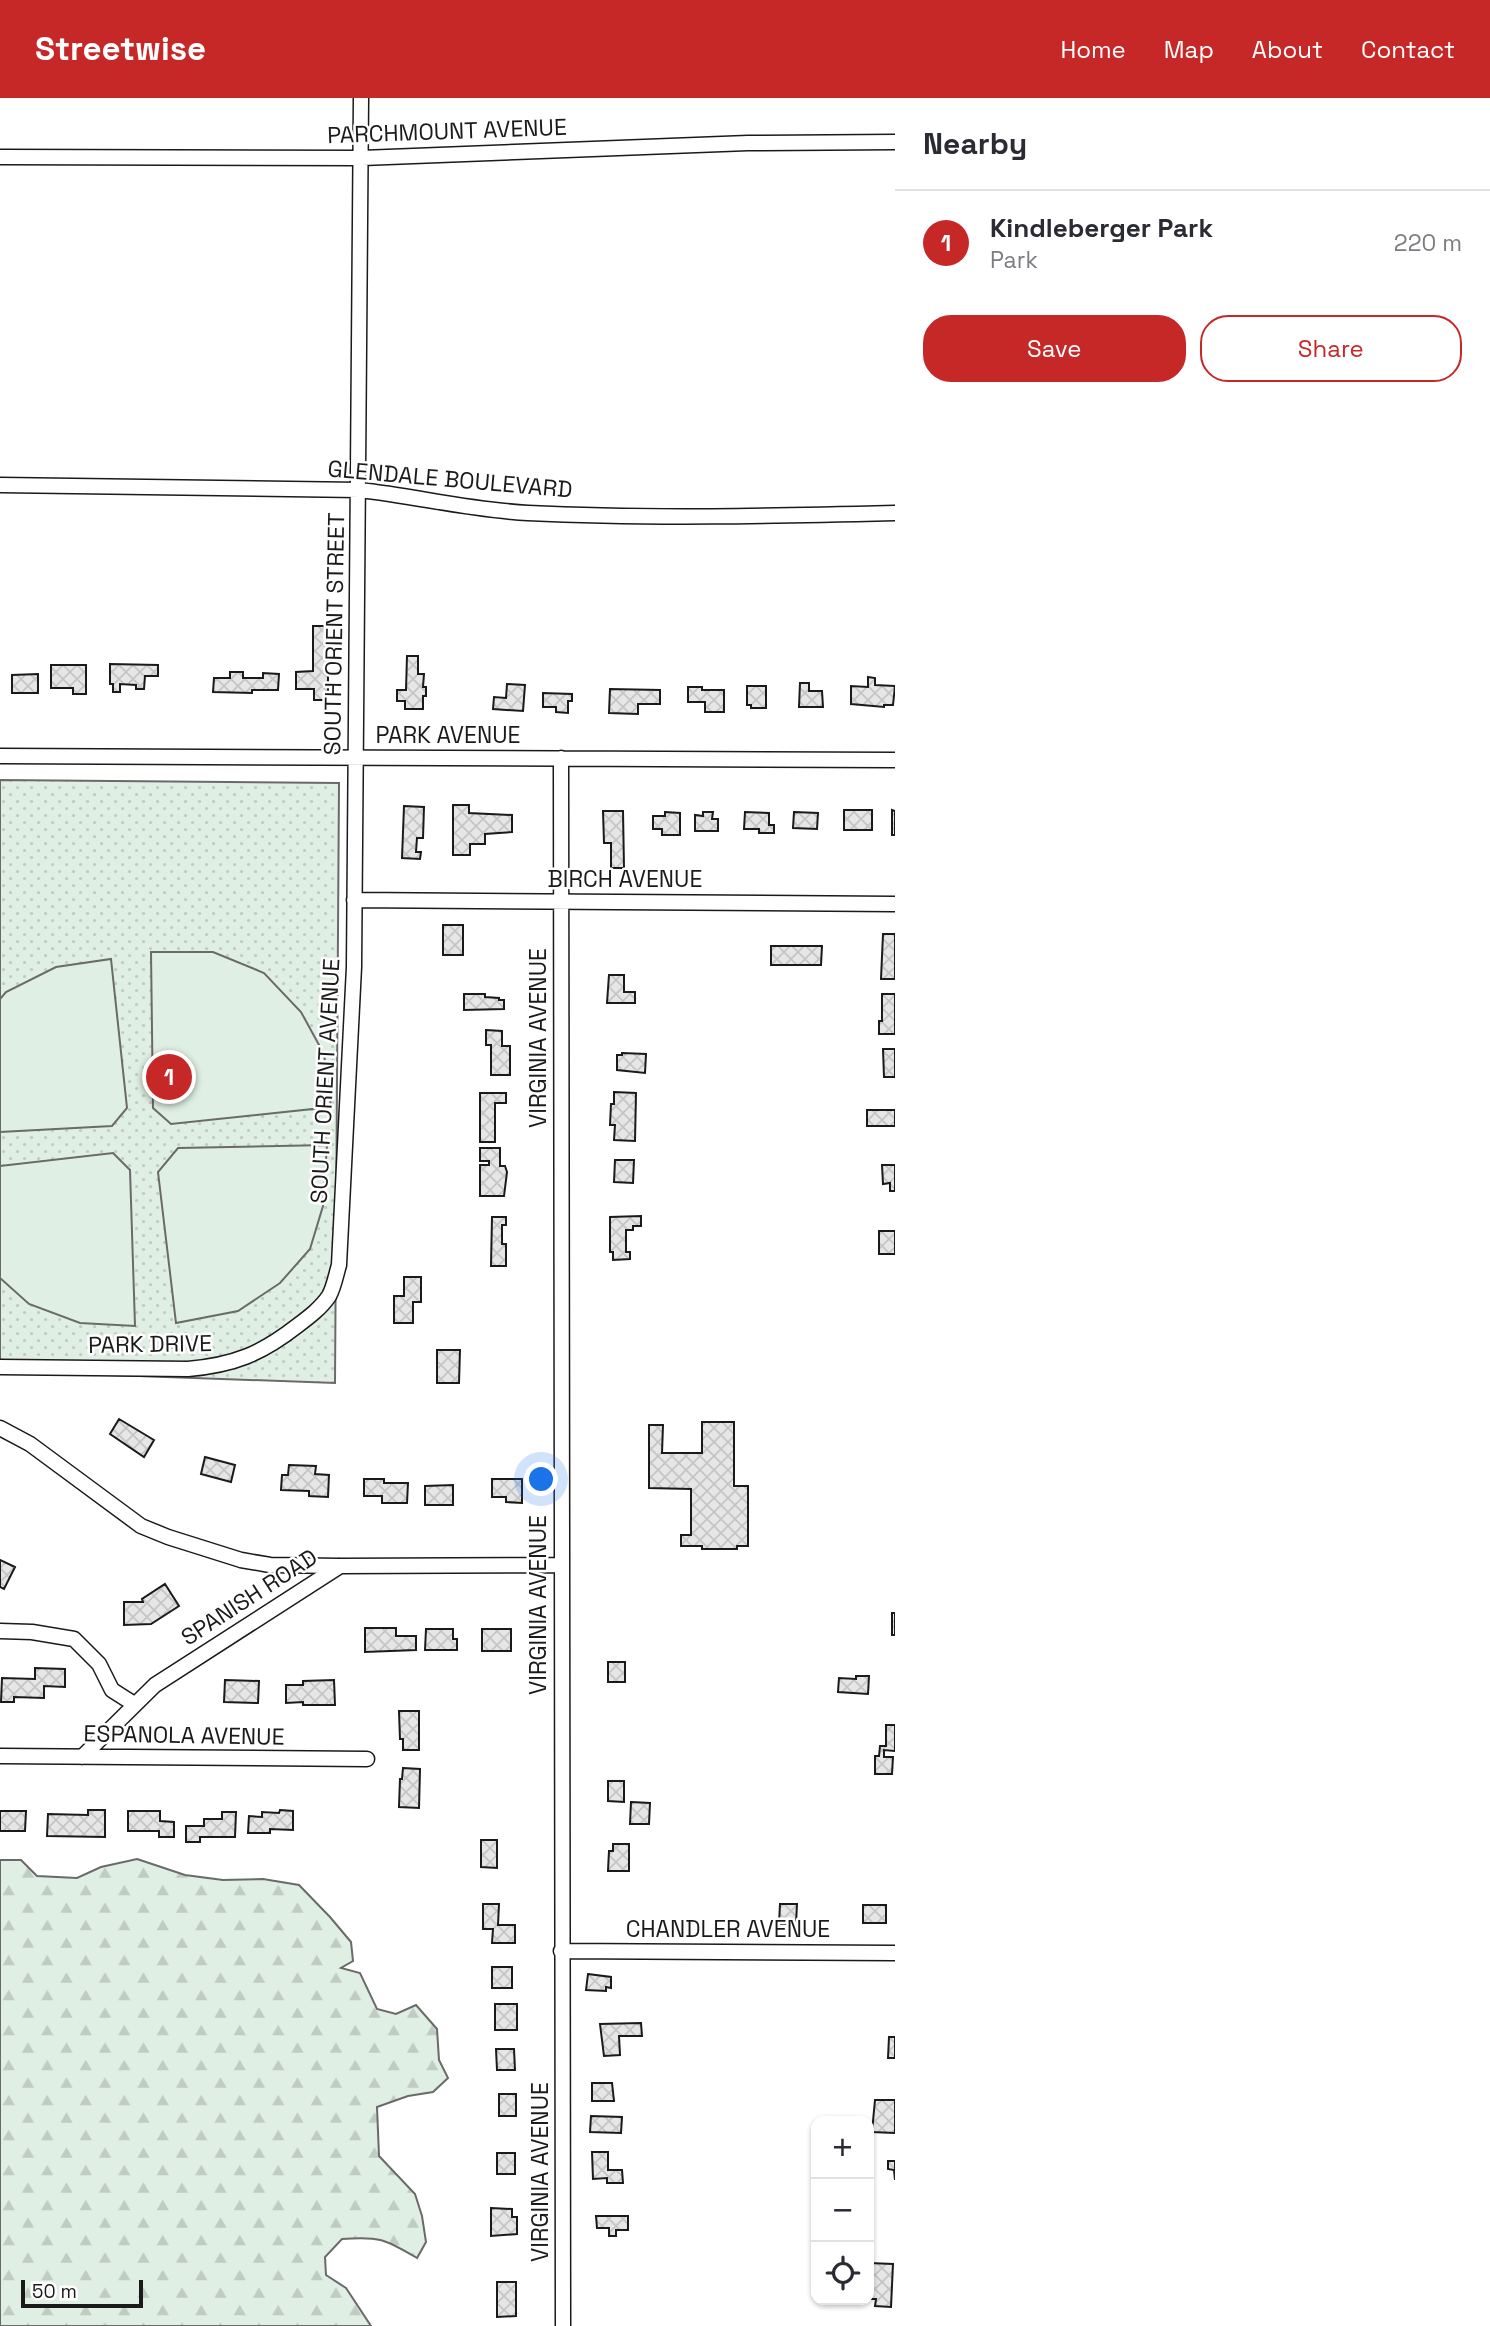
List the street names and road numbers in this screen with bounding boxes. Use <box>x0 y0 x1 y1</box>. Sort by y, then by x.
street label: PARCHMOUNT AVENUE <box>327 112 567 150</box>
street label: GLENDALE BOULEVARD <box>326 453 574 505</box>
street label: SOUTH ORIENT STREET <box>317 512 351 756</box>
street label: PARK AVENUE <box>375 720 521 750</box>
street label: BIRCH AVENUE <box>548 864 702 894</box>
street label: VIRGINIA AVENUE <box>523 948 553 1128</box>
street label: SOUTH ORIENT AVENUE <box>304 958 346 1204</box>
street label: PARK DRIVE <box>88 1328 212 1360</box>
street label: VIRGINIA AVENUE <box>523 1515 553 1695</box>
street label: SPANISH ROAD <box>175 1542 323 1652</box>
street label: ESPANOLA AVENUE <box>83 1718 285 1752</box>
street label: CHANDLER AVENUE <box>626 1914 830 1944</box>
street label: VIRGINIA AVENUE <box>525 2082 555 2262</box>

